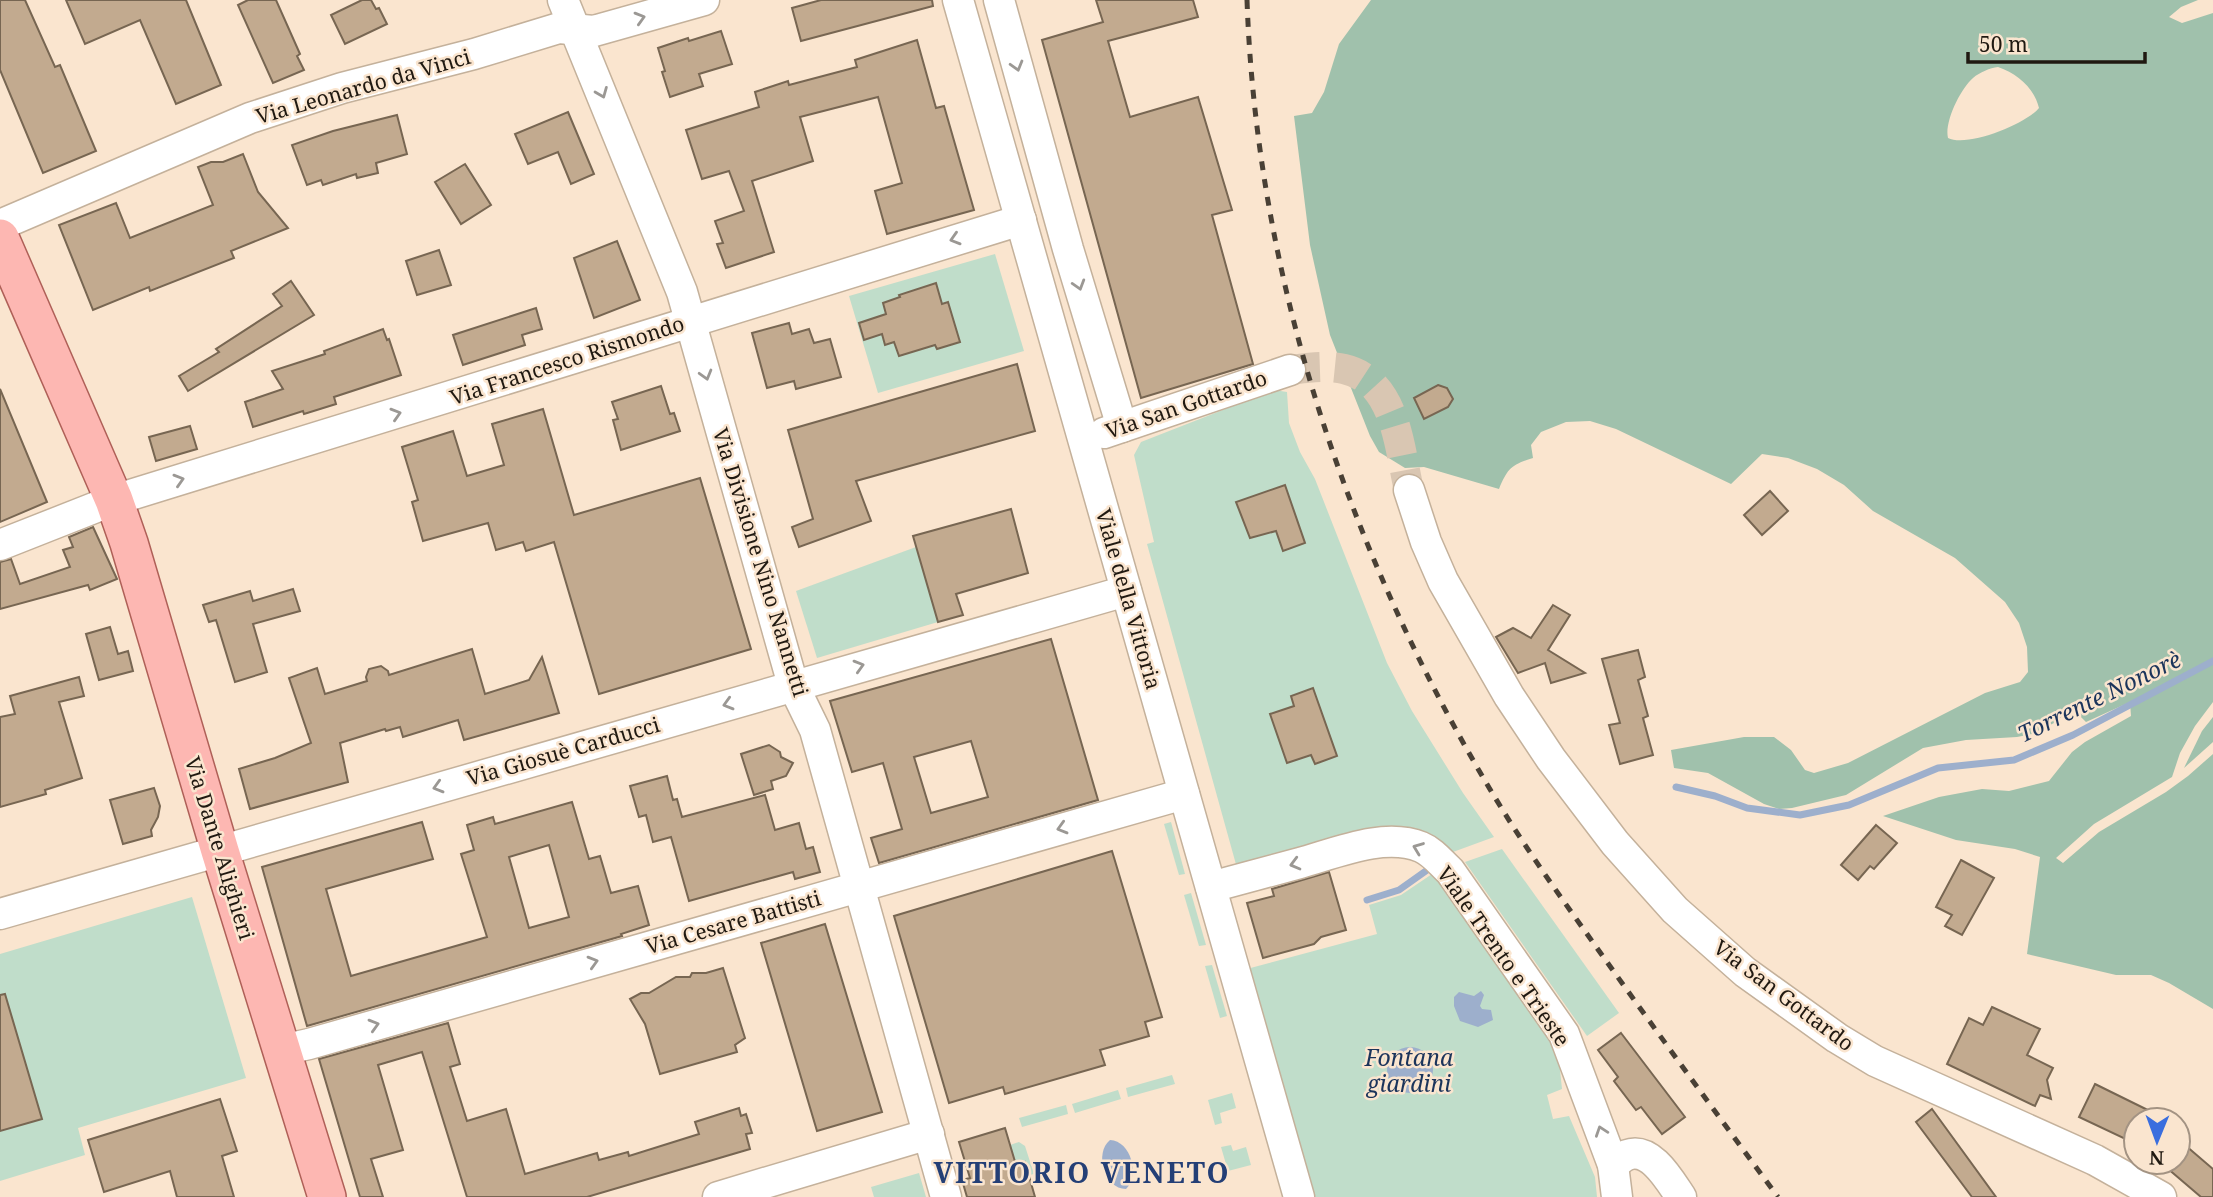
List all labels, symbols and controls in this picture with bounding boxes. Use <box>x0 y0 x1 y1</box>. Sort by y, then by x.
one-way arrow <box>634 11 646 26</box>
scale bar <box>1968 21 2145 65</box>
text: 50 m <box>1979 30 2028 58</box>
street label: Via Leonardo da Vinci <box>252 42 474 130</box>
one-way arrow <box>1009 60 1023 72</box>
one-way arrow <box>593 87 607 99</box>
one-way arrow <box>950 231 962 246</box>
one-way arrow <box>1070 278 1085 290</box>
street label: Via Francesco Rismondo <box>446 309 688 411</box>
street label: Via San Gottardo <box>1102 363 1270 445</box>
one-way arrow <box>698 369 712 381</box>
one-way arrow <box>390 407 402 422</box>
street label: Via Divisione Nino Nannetti <box>707 424 815 700</box>
one-way arrow <box>172 474 185 488</box>
street label: Viale della Vittoria <box>1090 505 1168 693</box>
water label: Torrente Nonorè <box>2012 643 2186 749</box>
one-way arrow <box>853 660 865 674</box>
one-way arrow <box>722 695 734 710</box>
street label: Via Giosuè Carducci <box>463 710 663 792</box>
street label: Via Dante Alighieri <box>179 753 261 943</box>
one-way arrow <box>433 779 445 794</box>
one-way arrow <box>1056 820 1068 835</box>
one-way arrow <box>1412 842 1424 856</box>
one-way arrow <box>1289 856 1301 870</box>
street label: Viale Trento e Trieste <box>1431 860 1577 1052</box>
street label: Via Cesare Battisti <box>642 884 824 960</box>
street label: Via San Gottardo <box>1708 933 1860 1057</box>
one-way arrow <box>587 956 599 971</box>
one-way arrow <box>368 1019 380 1034</box>
water label: Fontana giardini <box>1364 1041 1454 1099</box>
north arrow <box>2122 1106 2192 1176</box>
one-way arrow <box>1595 1125 1609 1138</box>
text: N <box>2149 1145 2164 1171</box>
district label: VITTORIO VENETO <box>933 1153 1231 1191</box>

